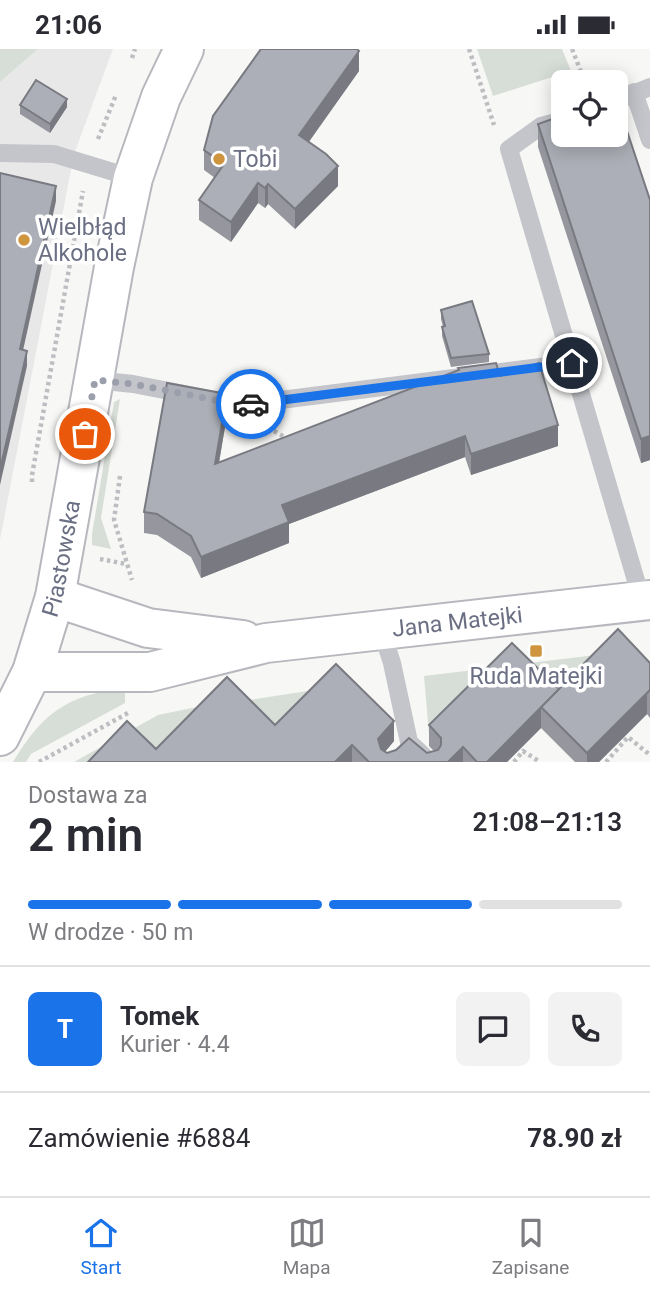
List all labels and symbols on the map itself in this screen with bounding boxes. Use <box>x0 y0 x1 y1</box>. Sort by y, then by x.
place label: Tobi <box>233 146 277 173</box>
marker: Tobi <box>211 151 227 167</box>
place label: Wielbłąd Alkohole <box>38 214 127 267</box>
marker: Wielbłąd Alkohole <box>16 232 32 248</box>
pin <box>542 333 602 393</box>
courier <box>216 369 286 439</box>
pin <box>55 404 115 464</box>
street label: Piastowska <box>37 498 86 620</box>
street label: Jana Matejki <box>391 601 524 643</box>
marker: Ruda Matejki <box>528 643 544 659</box>
place label: Ruda Matejki <box>469 663 603 690</box>

